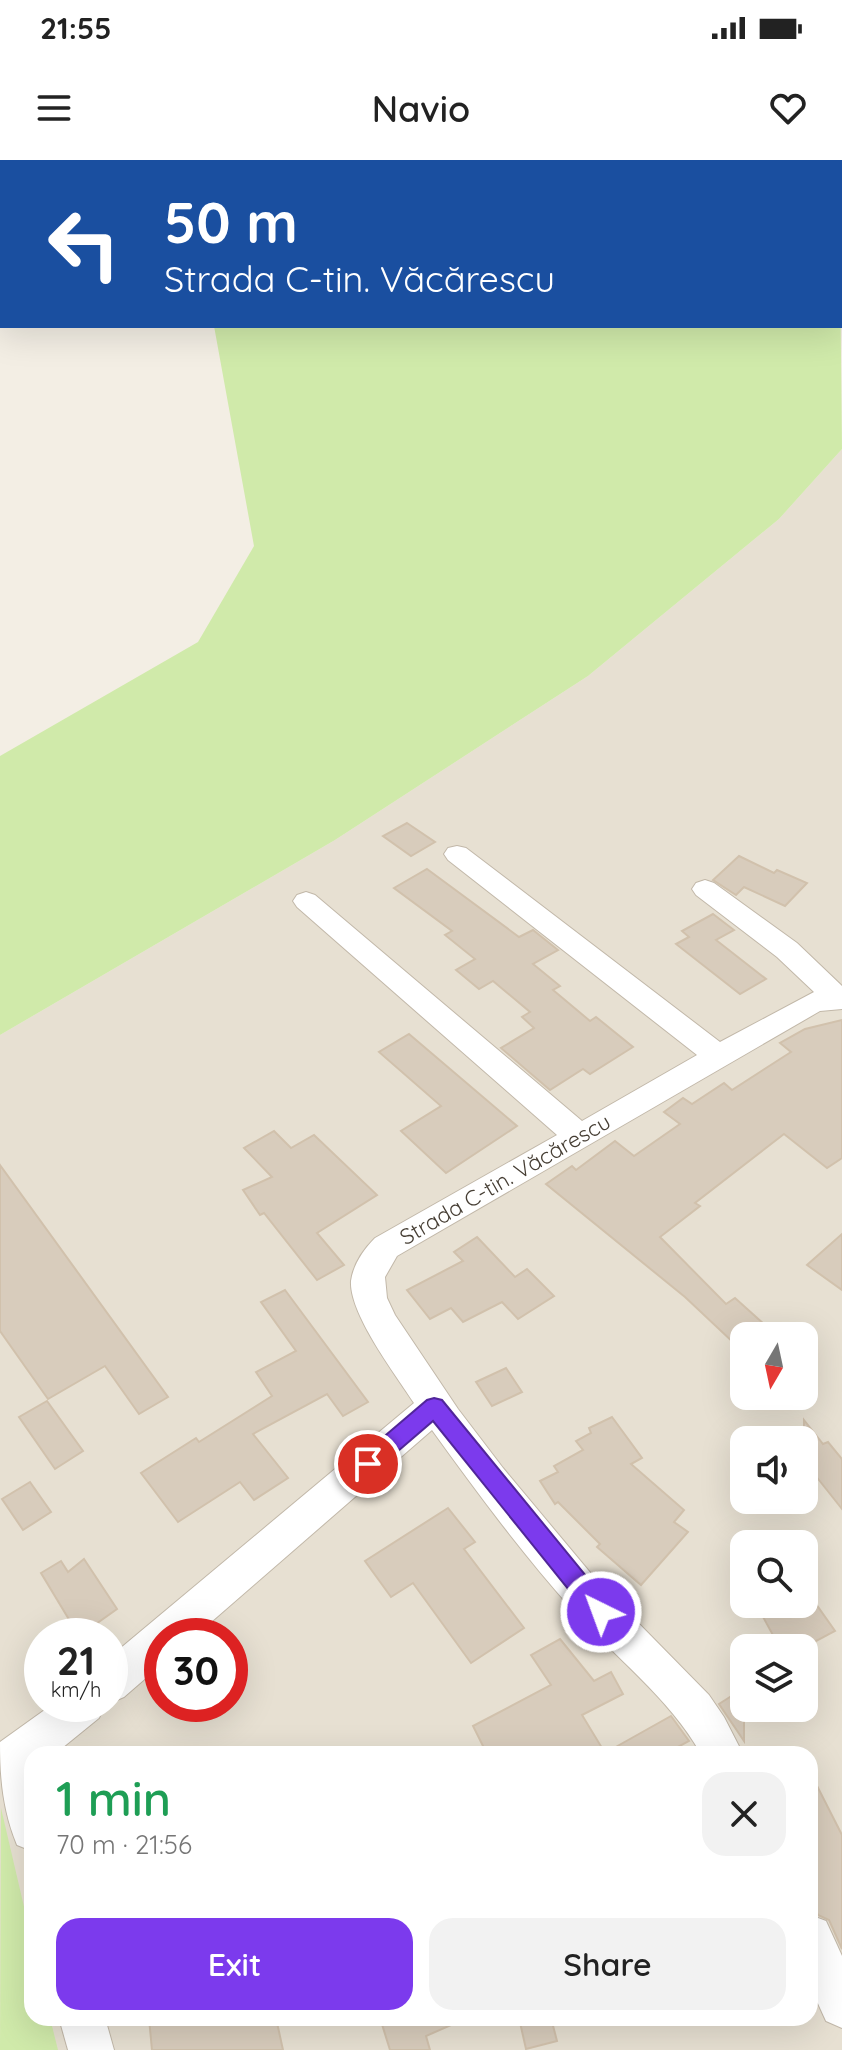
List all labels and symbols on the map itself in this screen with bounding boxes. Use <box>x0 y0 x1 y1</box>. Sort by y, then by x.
street label: Strada C-tin. Văcărescu <box>395 1107 615 1251</box>
north arrow <box>730 1322 818 1410</box>
pin <box>334 1430 402 1498</box>
position arrow <box>559 1570 643 1654</box>
speed limit sign: 30 <box>144 1618 248 1722</box>

